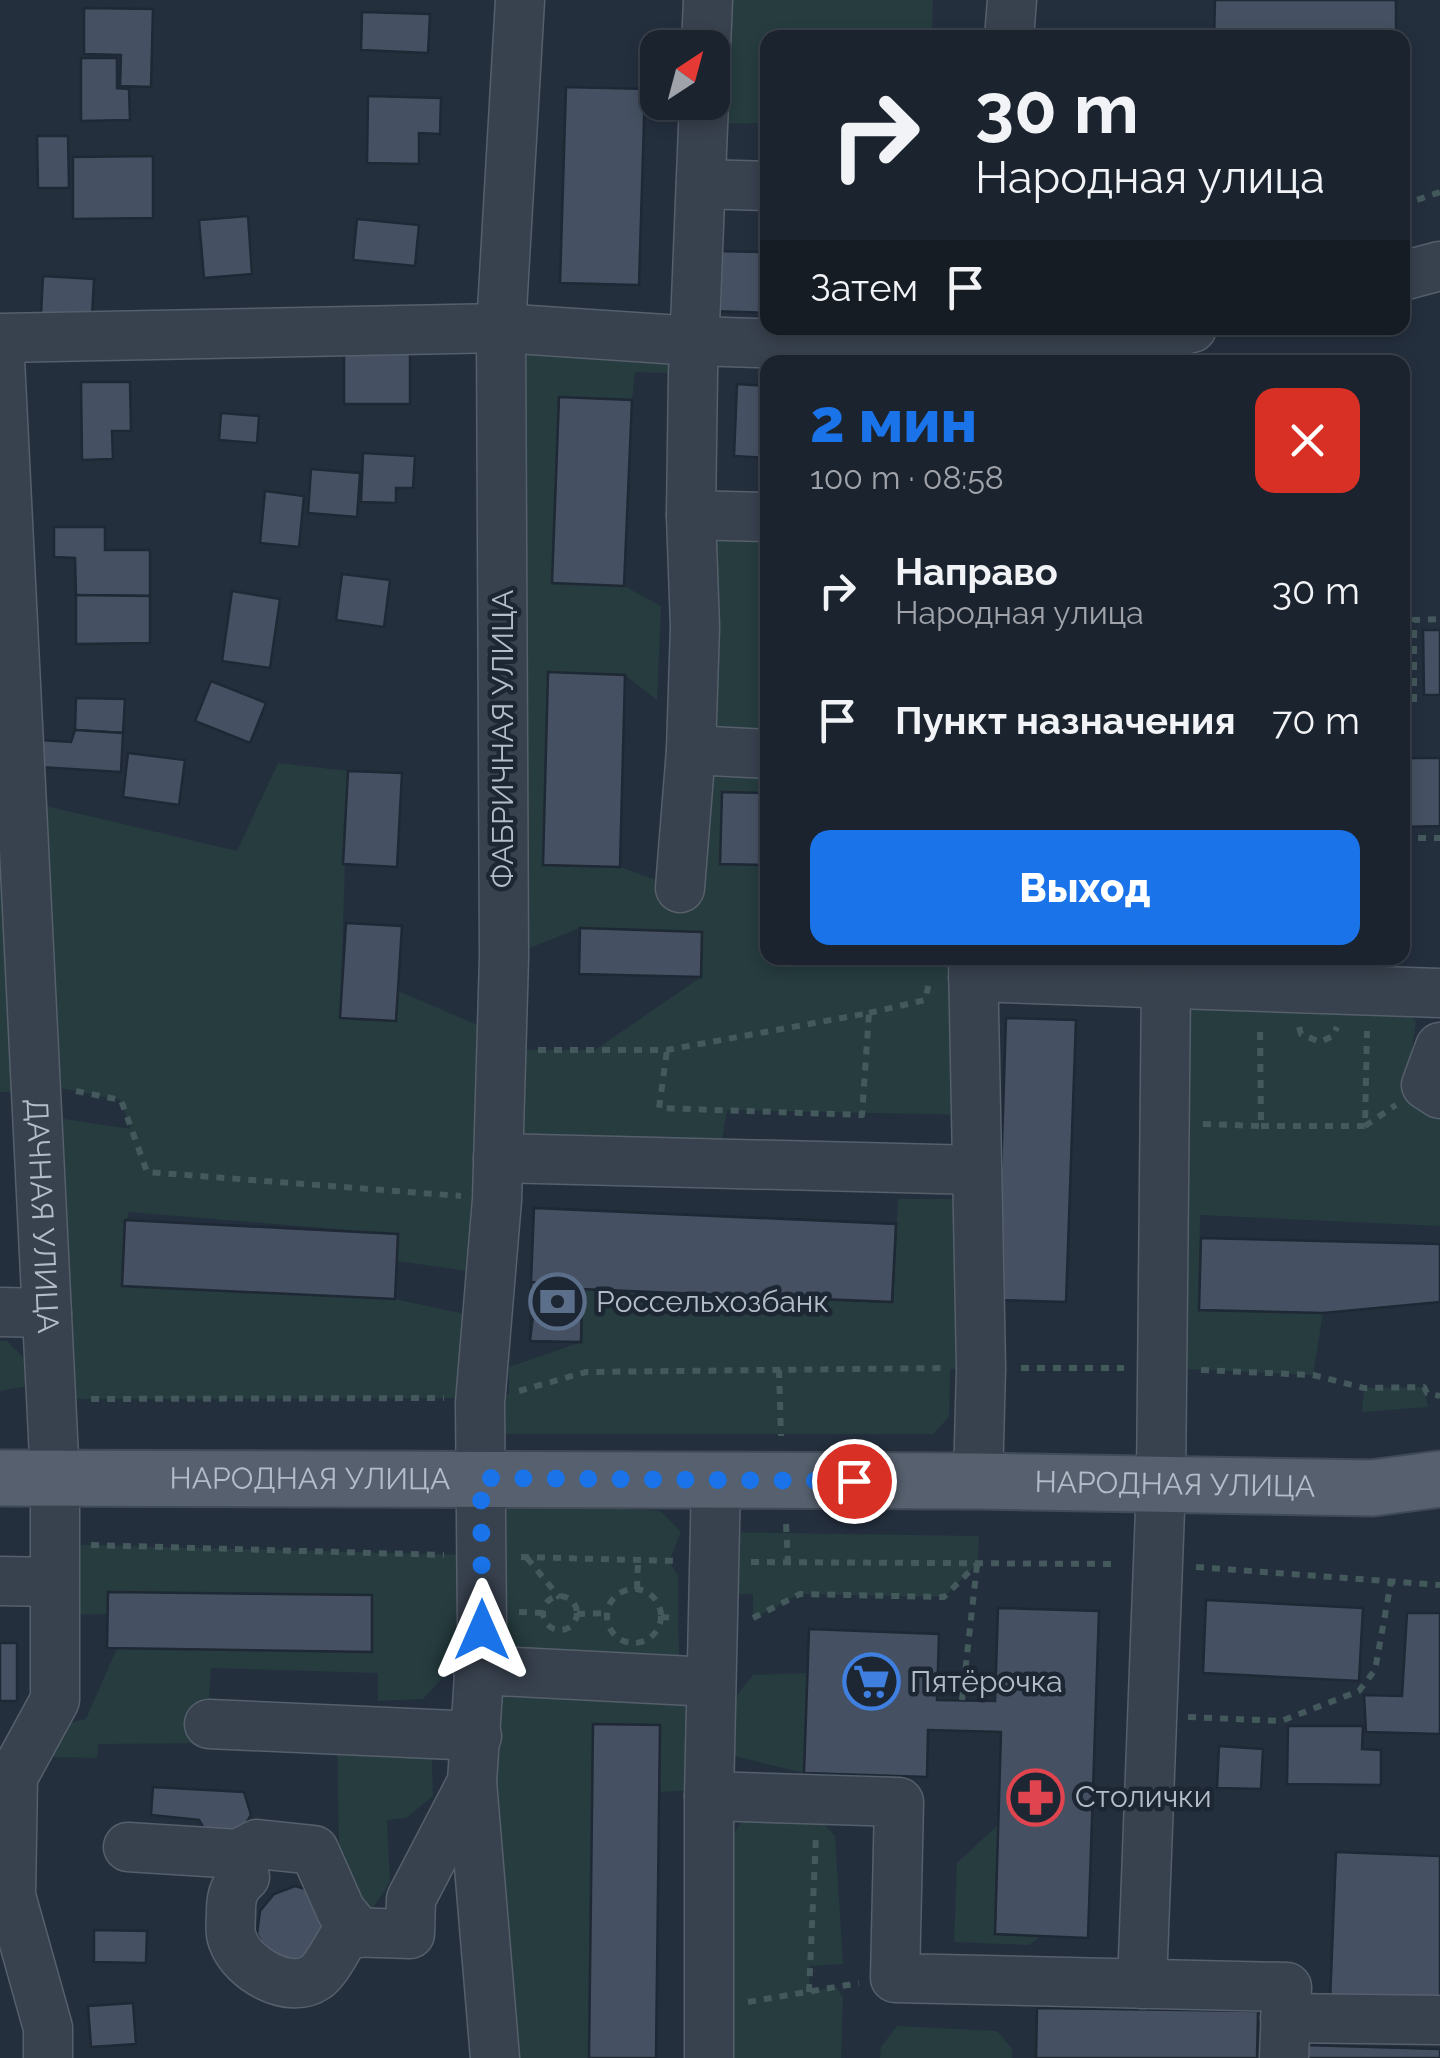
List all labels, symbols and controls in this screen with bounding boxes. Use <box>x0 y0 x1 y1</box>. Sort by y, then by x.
north arrow <box>640 30 730 120</box>
map controls <box>640 30 730 120</box>
text: 30 m <box>975 67 1139 149</box>
icon: right <box>810 70 940 200</box>
text: Народная улица <box>975 151 1325 204</box>
icon: arrive <box>938 260 993 315</box>
text: Затем <box>810 265 918 310</box>
text: 2 мин <box>810 386 977 456</box>
button: close <box>1255 388 1360 493</box>
text: 100 m · 08:58 <box>810 459 1004 496</box>
text: Направо <box>895 549 1058 594</box>
icon: right <box>810 563 865 618</box>
text: 30 m <box>1272 568 1360 613</box>
street label: ФАБРИЧНАЯ УЛИЦА <box>485 590 520 888</box>
text: Народная улица <box>895 594 1144 631</box>
icon: arrive <box>810 693 865 748</box>
text: Пункт назначения <box>895 698 1236 743</box>
text: 70 m <box>1272 698 1360 743</box>
button: Выход <box>810 830 1360 945</box>
street label: ДАЧНАЯ УЛИЦА <box>19 1098 66 1334</box>
bank icon: Россельхозбанк <box>527 1272 587 1332</box>
place label: Россельхозбанк <box>596 1284 829 1319</box>
pin <box>812 1439 897 1524</box>
icon: arrive <box>827 1454 882 1509</box>
street label: НАРОДНАЯ УЛИЦА <box>170 1461 450 1496</box>
street label: НАРОДНАЯ УЛИЦА <box>1034 1464 1316 1504</box>
position arrow <box>430 1578 534 1682</box>
supermarket icon: Пятёрочка <box>841 1652 901 1712</box>
place label: Пятёрочка <box>910 1664 1063 1699</box>
pharmacy icon: Столички <box>1006 1767 1066 1827</box>
place label: Столички <box>1075 1779 1212 1814</box>

